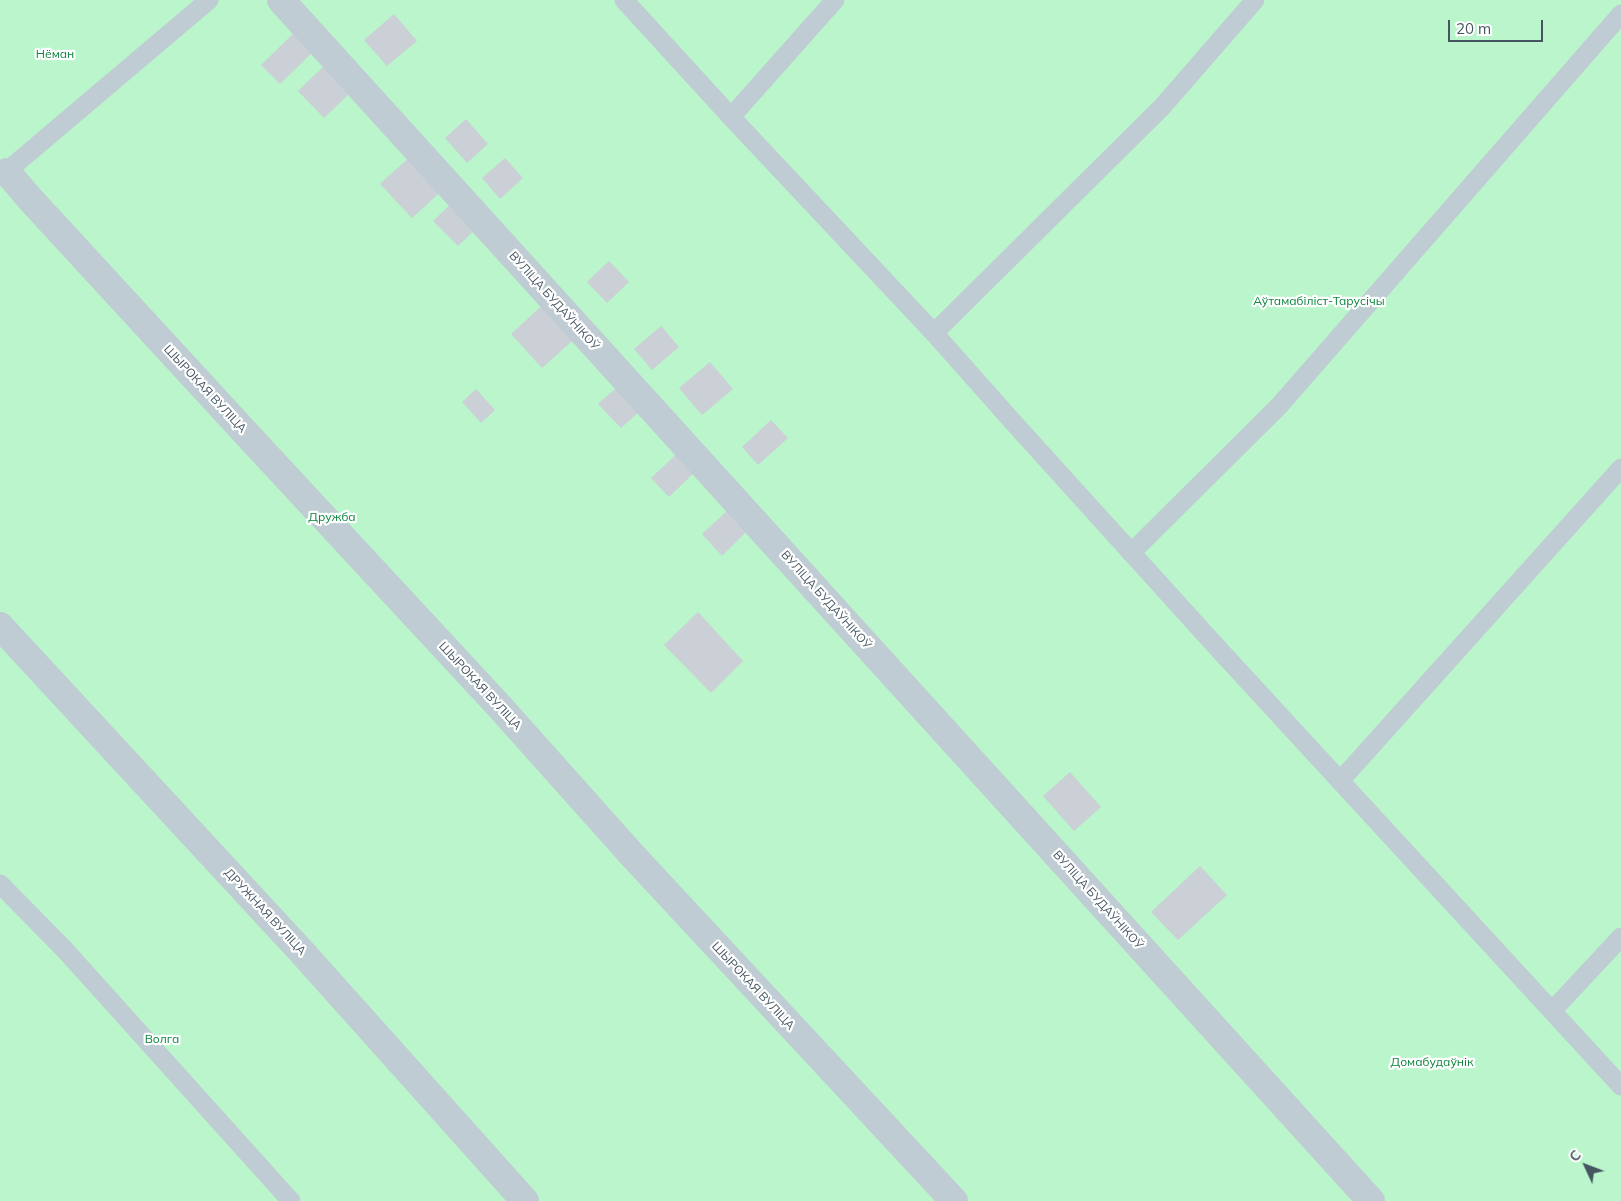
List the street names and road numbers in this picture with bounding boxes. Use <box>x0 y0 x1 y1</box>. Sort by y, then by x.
street label: ВУЛІЦА БУДАЎНІКОЎ <box>506 249 602 353</box>
street label: ШЫРОКАЯ ВУЛІЦА <box>161 342 249 436</box>
street label: ВУЛІЦА БУДАЎНІКОЎ <box>778 548 874 652</box>
street label: ШЫРОКАЯ ВУЛІЦА <box>436 639 524 733</box>
street label: ВУЛІЦА БУДАЎНІКОЎ <box>1050 848 1146 952</box>
street label: ДРУЖНАЯ ВУЛІЦА <box>221 866 309 958</box>
street label: ШЫРОКАЯ ВУЛІЦА <box>709 939 797 1033</box>

